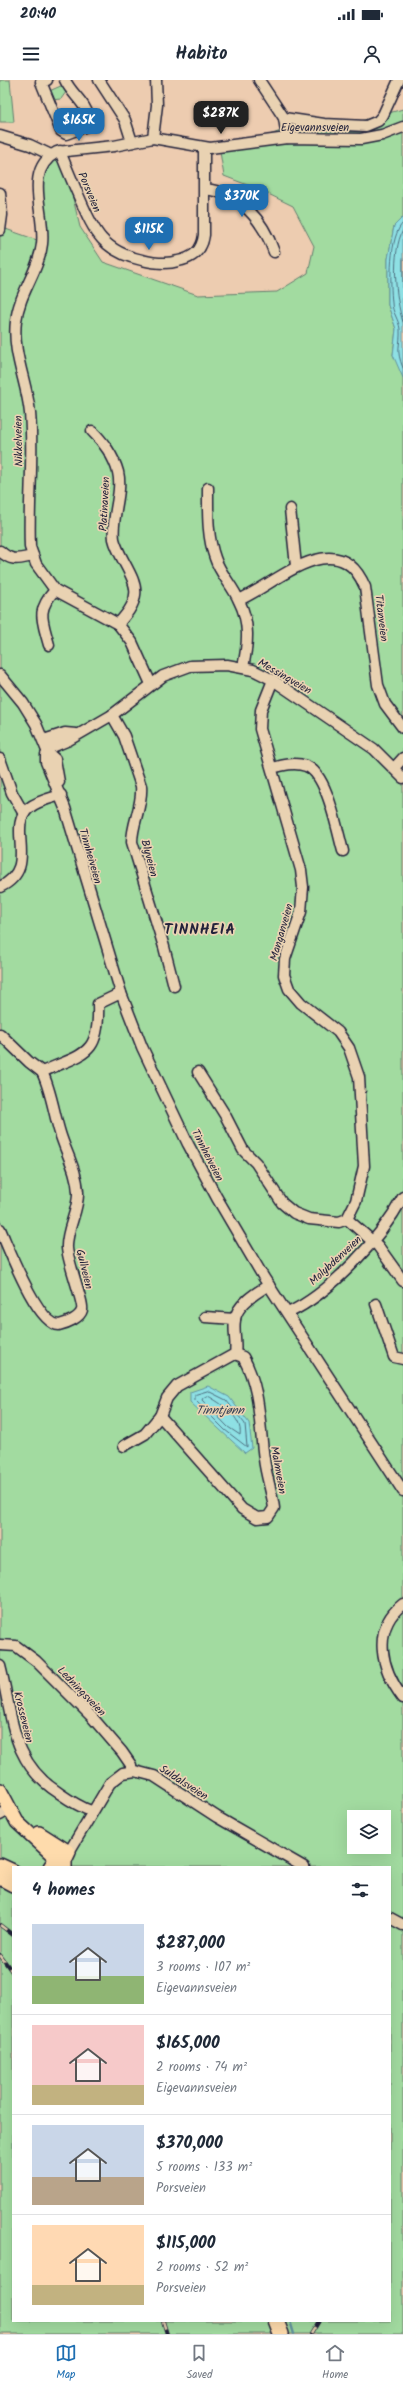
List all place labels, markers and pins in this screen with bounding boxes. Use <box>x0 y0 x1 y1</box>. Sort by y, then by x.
pin: $287K <box>193 101 249 135</box>
pin: $165K <box>51 108 107 142</box>
pin: $370K <box>214 184 270 218</box>
pin: $115K <box>121 217 177 251</box>

